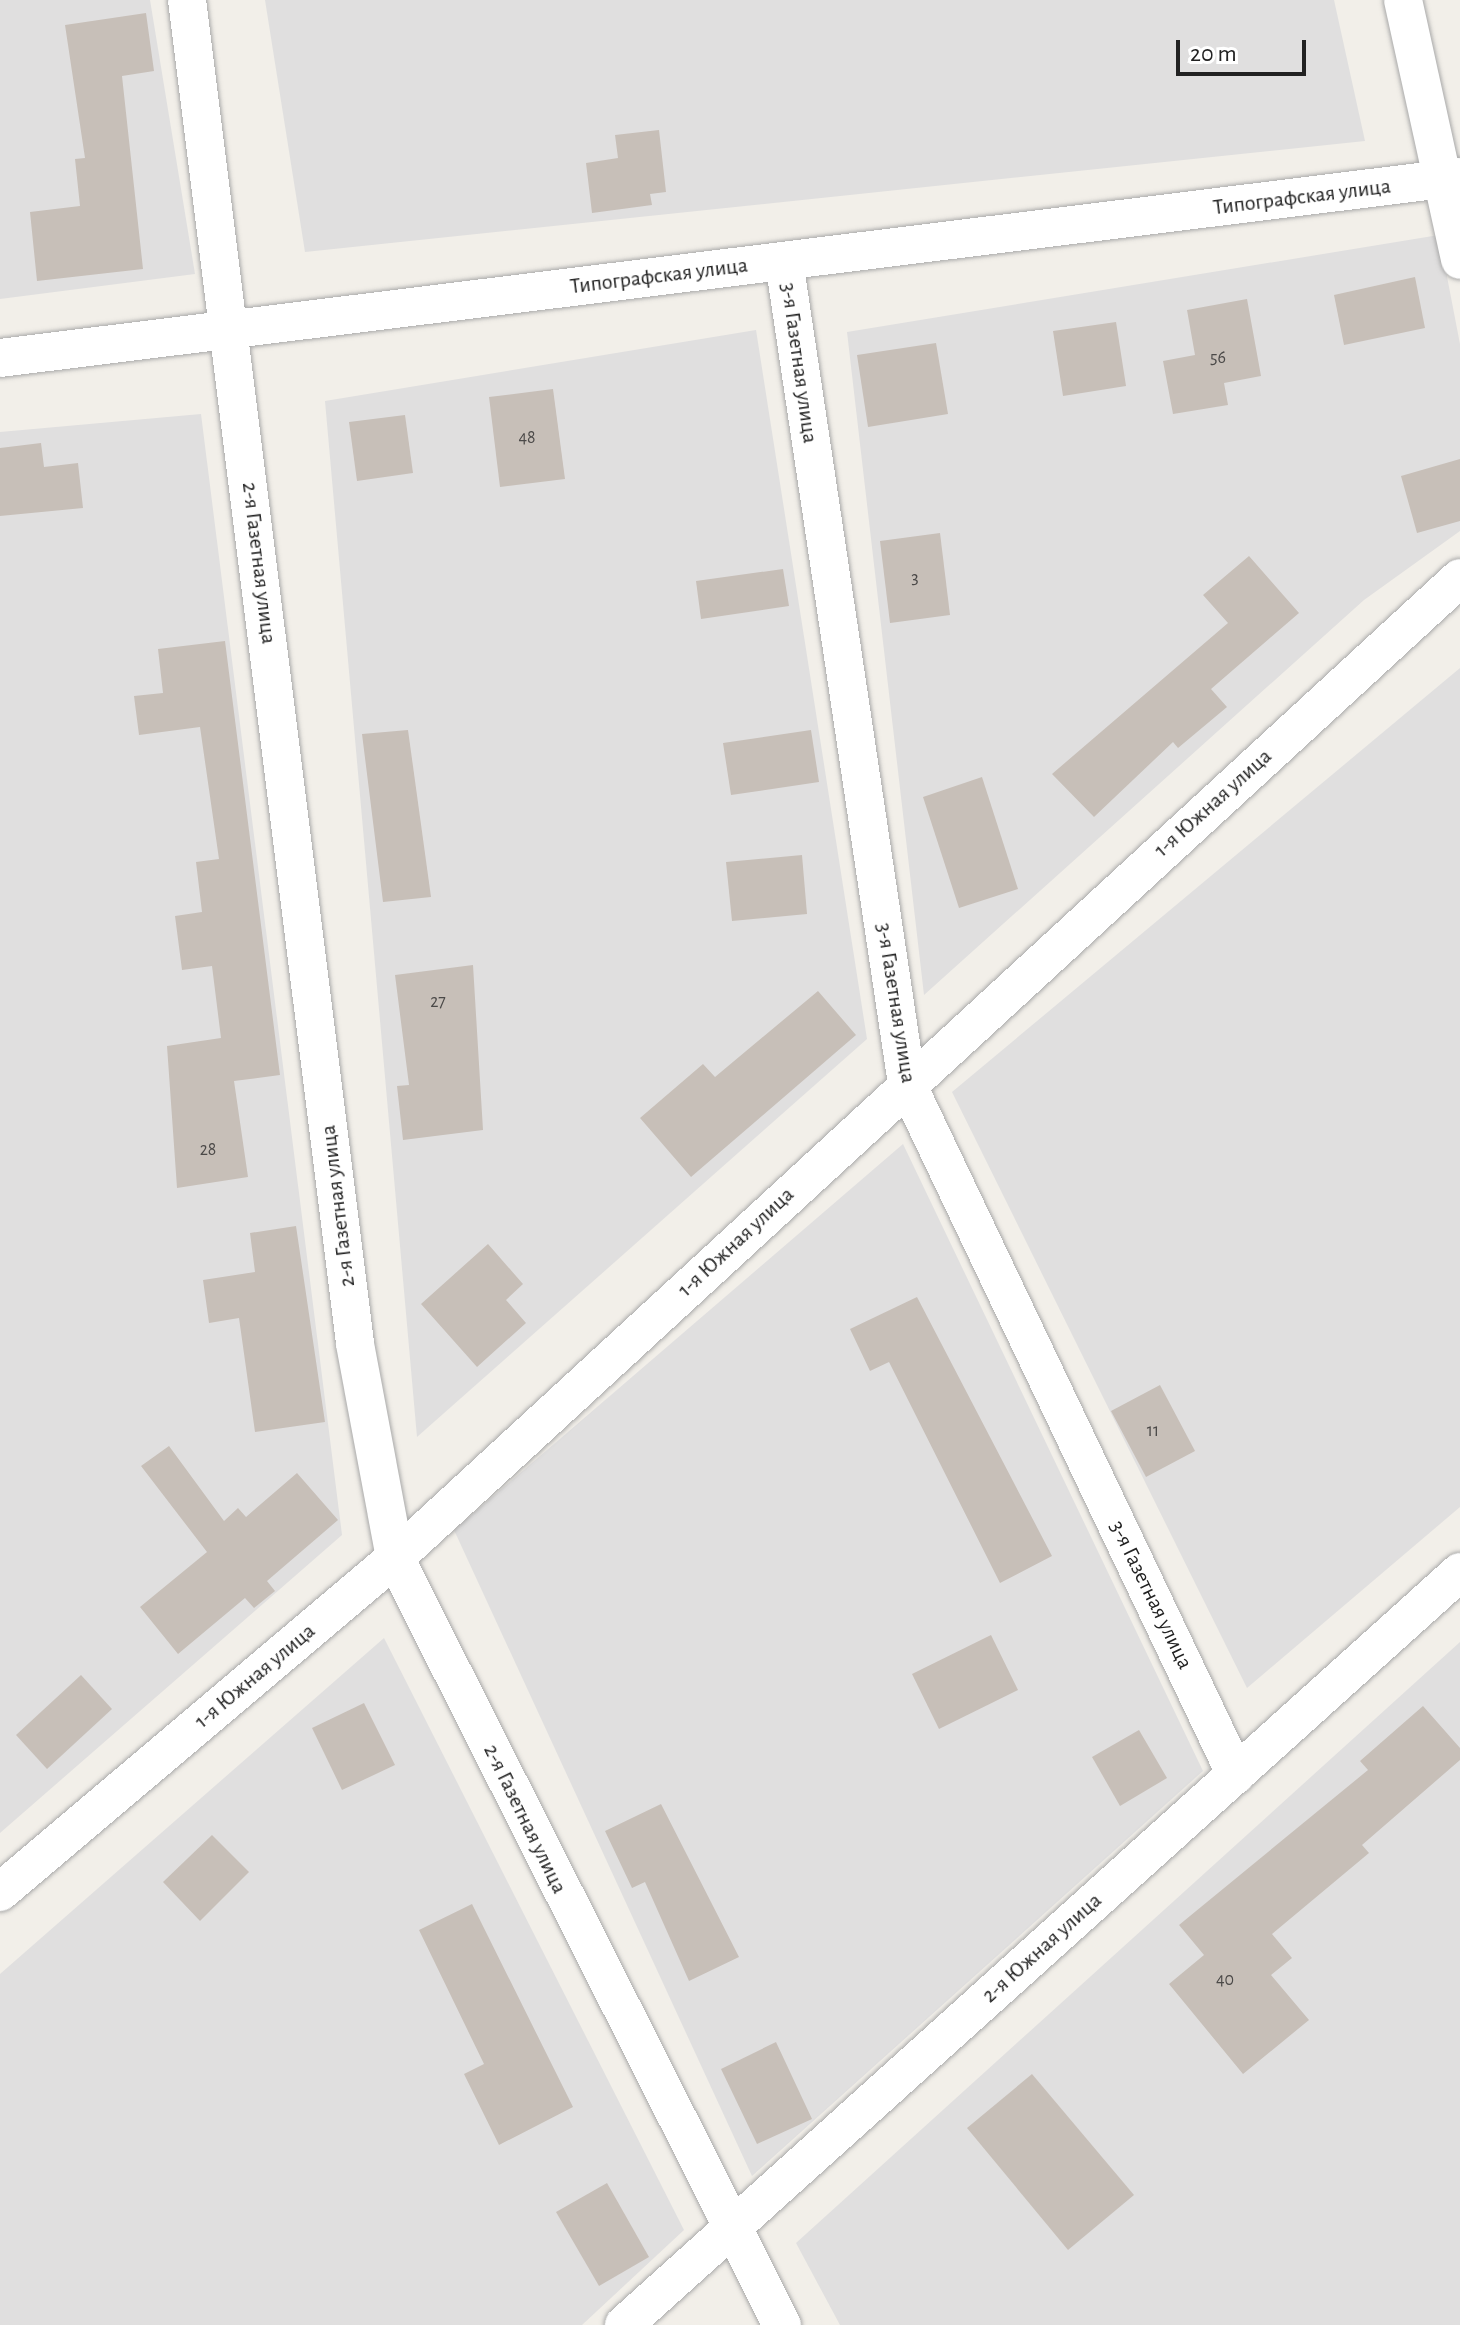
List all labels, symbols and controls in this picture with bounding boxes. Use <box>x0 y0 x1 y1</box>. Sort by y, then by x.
scale bar <box>1180 24 1310 74</box>
text: 20 m <box>1190 42 1237 66</box>
street label: Типографская улица <box>1212 173 1392 221</box>
street label: Типографская улица <box>569 252 749 300</box>
street label: 3-я Газетная улица <box>775 281 823 445</box>
house number: 56 <box>1210 347 1226 369</box>
house number: 48 <box>518 427 536 449</box>
street label: 2-я Газетная улица <box>236 481 282 645</box>
house number: 3 <box>911 567 919 589</box>
street label: 1-я Южная улица <box>1149 743 1277 863</box>
street label: 3-я Газетная улица <box>870 921 922 1085</box>
house number: 27 <box>430 991 446 1013</box>
street label: 2-я Газетная улица <box>315 1124 361 1288</box>
house number: 28 <box>200 1139 216 1161</box>
street label: 1-я Южная улица <box>672 1181 800 1303</box>
house number: 11 <box>1147 1420 1159 1442</box>
street label: 3-я Газетная улица <box>1104 1517 1198 1673</box>
street label: 1-я Южная улица <box>189 1618 321 1734</box>
street label: 2-я Газетная улица <box>477 1740 573 1898</box>
street label: 2-я Южная улица <box>977 1887 1107 2009</box>
house number: 40 <box>1216 1969 1234 1991</box>

